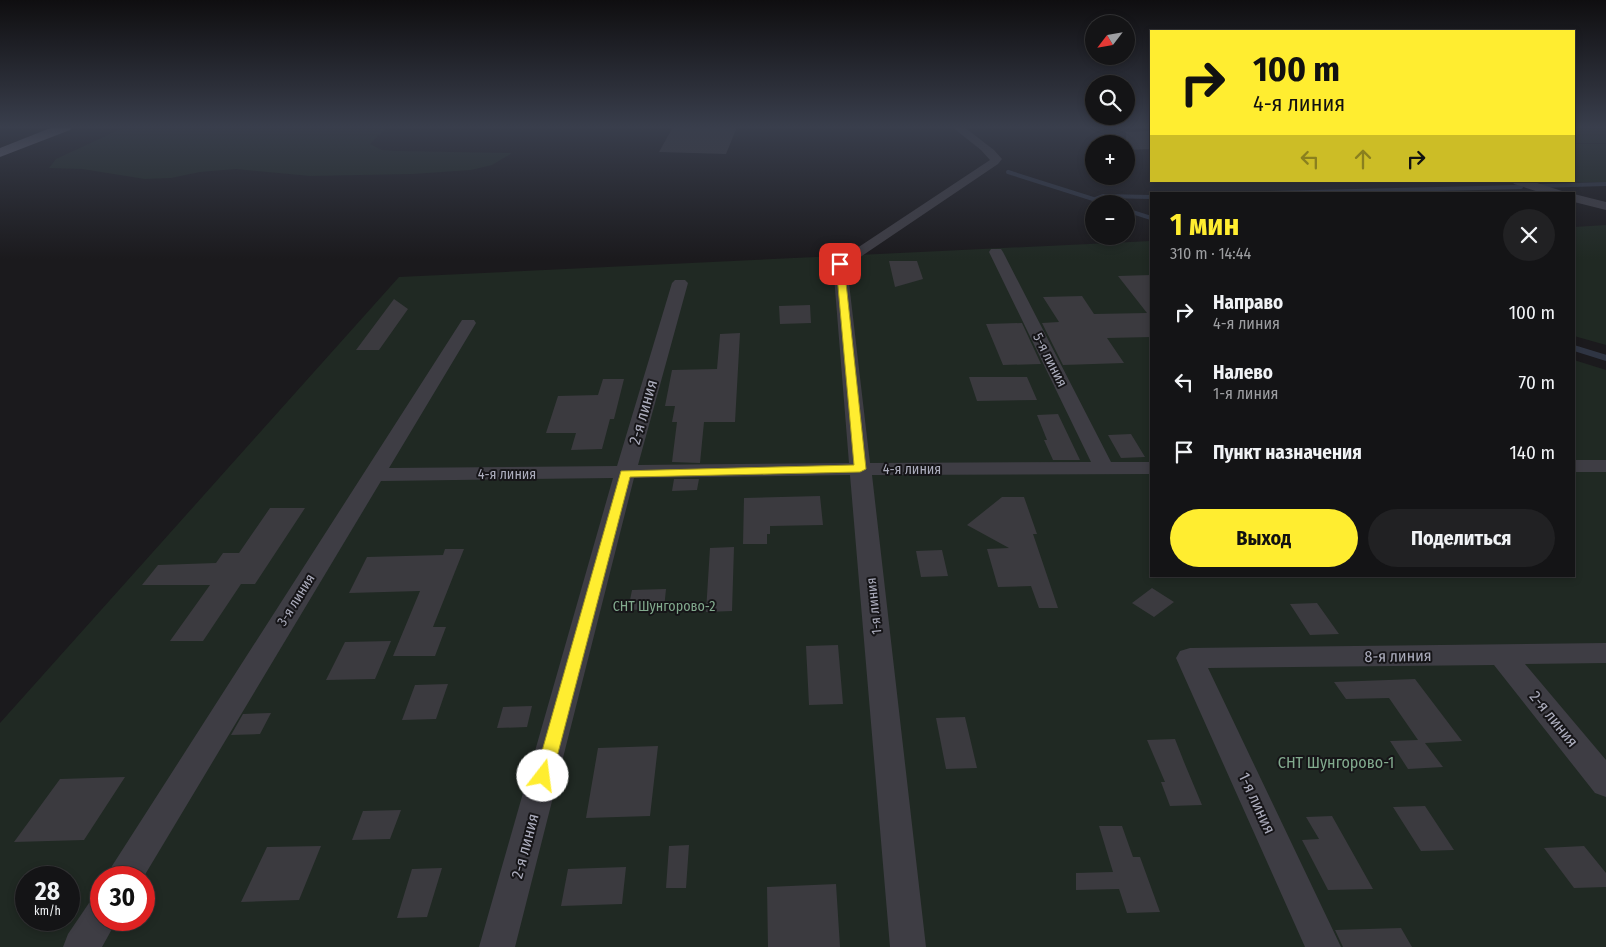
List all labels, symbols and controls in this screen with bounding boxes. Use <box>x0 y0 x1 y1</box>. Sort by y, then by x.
north arrow <box>1085 15 1135 65</box>
map controls <box>1085 15 1135 245</box>
text: 100 m <box>1253 48 1340 90</box>
icon: right <box>1170 50 1235 115</box>
button: search <box>1085 75 1135 125</box>
text: 4-я линия <box>1253 90 1345 117</box>
button: + <box>1085 135 1135 185</box>
icon: left <box>1296 145 1324 173</box>
icon: ahead <box>1349 145 1377 173</box>
icon: right <box>1402 145 1430 173</box>
button: − <box>1085 195 1135 245</box>
text: 1 мин <box>1170 207 1239 243</box>
button: close <box>1503 209 1555 261</box>
pin <box>819 243 861 285</box>
text: 310 m · 14:44 <box>1170 244 1251 263</box>
icon: arrive <box>826 250 854 278</box>
text: Направо <box>1213 291 1283 314</box>
icon: right <box>1170 298 1198 326</box>
text: 100 m <box>1509 301 1555 324</box>
text: 4-я линия <box>1213 314 1280 333</box>
street label: 5-я линия <box>1029 330 1071 390</box>
text: Налево <box>1213 361 1273 384</box>
icon: left <box>1170 368 1198 396</box>
text: 70 m <box>1519 371 1555 394</box>
street label: 2-я линия <box>625 378 661 446</box>
text: 1-я линия <box>1213 384 1279 403</box>
icon: arrive <box>1170 438 1198 466</box>
text: Пункт назначения <box>1213 441 1362 464</box>
text: 140 m <box>1509 441 1555 464</box>
street label: 4-я линия <box>883 461 941 478</box>
street label: 4-я линия <box>478 466 536 483</box>
button: Выход <box>1170 509 1358 567</box>
button: Поделиться <box>1368 509 1555 567</box>
street label: 3-я линия <box>273 571 319 629</box>
street label: 1-я линия <box>863 577 885 635</box>
park label: СНТ Шунгорово-2 <box>613 598 715 615</box>
street label: 8-я линия <box>1364 646 1432 666</box>
street label: 2-я линия <box>1526 687 1582 751</box>
position arrow <box>516 749 568 801</box>
park label: СНТ Шунгорово-1 <box>1278 753 1394 772</box>
street label: 1-я линия <box>1235 769 1279 837</box>
street label: 2-я линия <box>507 812 543 880</box>
speed limit sign: 30 <box>90 866 155 931</box>
text: 28 <box>35 877 60 907</box>
text: km/h <box>34 904 61 918</box>

